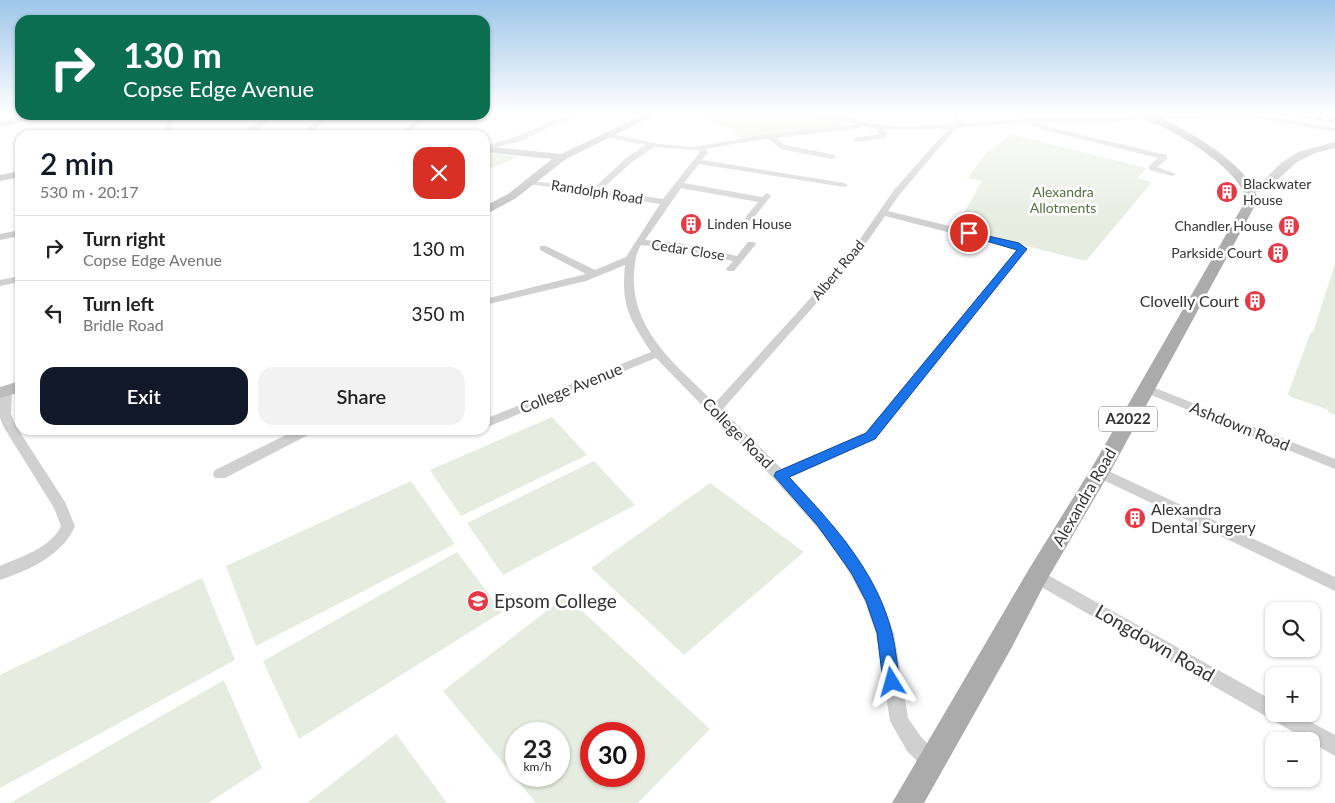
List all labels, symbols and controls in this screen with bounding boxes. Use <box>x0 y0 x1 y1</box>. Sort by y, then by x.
text: 130 m <box>123 33 222 75</box>
icon: right <box>40 35 105 100</box>
text: Copse Edge Avenue <box>123 75 314 102</box>
text: 2 min <box>40 145 114 181</box>
button: close <box>413 147 465 199</box>
place label: Blackwater House <box>1243 175 1311 208</box>
street label: Randolph Road <box>550 176 644 207</box>
building icon: Blackwater House <box>1215 180 1239 204</box>
text: 530 m · 20:17 <box>40 182 139 201</box>
park label: Alexandra Allotments <box>1030 183 1096 216</box>
building icon: Linden House <box>679 212 703 236</box>
pin <box>948 212 990 254</box>
building icon: Chandler House <box>1277 214 1301 238</box>
place label: Linden House <box>707 215 792 232</box>
place label: Chandler House <box>1174 217 1273 234</box>
icon: arrive <box>955 219 983 247</box>
text: Turn right <box>83 227 165 250</box>
icon: right <box>40 234 68 262</box>
street label: Cedar Close <box>650 235 726 264</box>
street label: Albert Road <box>808 236 868 303</box>
text: 130 m <box>411 237 465 260</box>
building icon: Parkside Court <box>1266 241 1290 265</box>
place label: Parkside Court <box>1171 244 1262 261</box>
text: Copse Edge Avenue <box>83 250 222 269</box>
building icon: Clovelly Court <box>1243 289 1267 313</box>
place label: Clovelly Court <box>1140 291 1239 310</box>
text: Turn left <box>83 292 154 315</box>
icon: left <box>40 299 68 327</box>
text: 350 m <box>411 302 465 325</box>
text: Bridle Road <box>83 315 164 334</box>
street label: College Avenue <box>517 358 625 417</box>
button: Exit <box>40 367 248 425</box>
button: Share <box>258 367 465 425</box>
street label: College Road <box>699 393 778 472</box>
street label: Ashdown Road <box>1188 397 1293 454</box>
road number: A2022 <box>1099 406 1157 432</box>
street label: Alexandra Road <box>1048 444 1119 549</box>
place label: Alexandra Dental Surgery <box>1151 499 1256 536</box>
building icon: Alexandra Dental Surgery <box>1123 506 1147 530</box>
school or university icon: Epsom College <box>466 589 490 613</box>
place label: Epsom College <box>494 589 617 612</box>
street label: Longdown Road <box>1091 599 1219 686</box>
map controls <box>1265 602 1320 787</box>
button: search <box>1265 602 1320 657</box>
position arrow <box>865 655 917 707</box>
button: + <box>1265 667 1320 722</box>
speed limit sign: 30 <box>580 722 645 787</box>
button: − <box>1265 732 1320 787</box>
text: 23 <box>523 733 552 763</box>
text: km/h <box>523 759 552 774</box>

